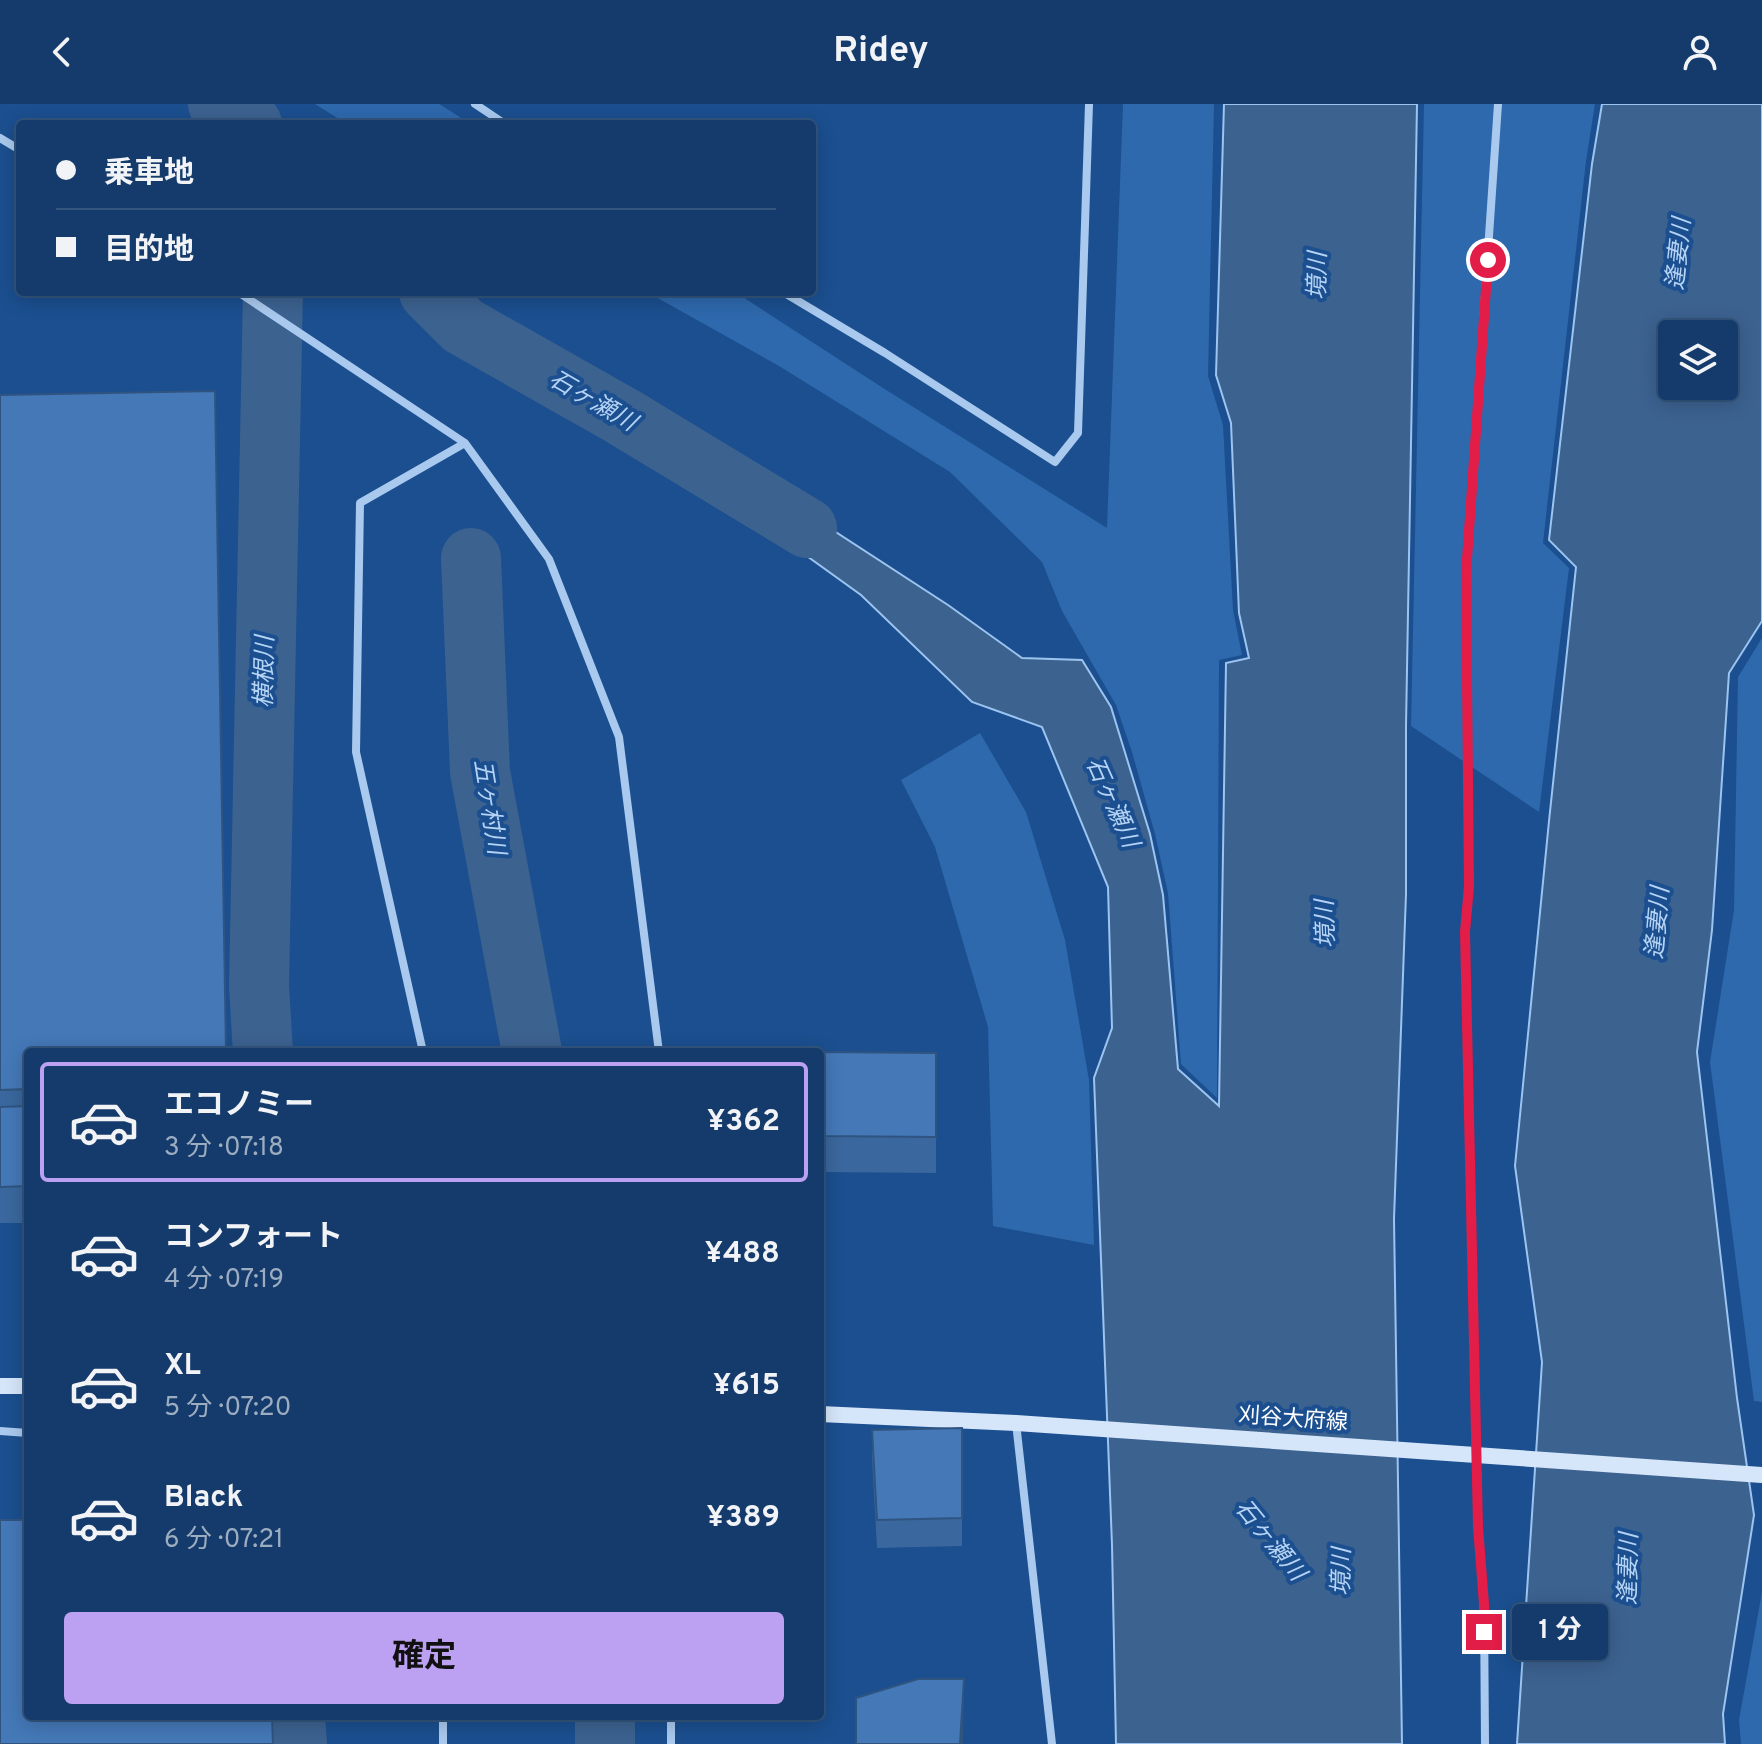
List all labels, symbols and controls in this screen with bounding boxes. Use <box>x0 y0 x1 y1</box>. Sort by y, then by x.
text: Ridey <box>833 29 929 75</box>
icon: back <box>40 30 84 74</box>
icon: person <box>1678 30 1722 74</box>
text: 乗車地 <box>104 156 194 193</box>
water label: 逢妻川 <box>1661 214 1699 291</box>
text: 目的地 <box>104 233 194 270</box>
route start <box>1470 242 1506 278</box>
water label: 境川 <box>1304 249 1334 300</box>
map controls <box>1658 320 1738 400</box>
button: layers <box>1658 320 1738 400</box>
water label: 石ヶ瀬川 <box>543 365 644 440</box>
water label: 横根川 <box>250 633 282 708</box>
water label: 石ヶ瀬川 <box>1078 753 1145 856</box>
water label: 五ヶ村川 <box>466 757 511 860</box>
water label: 逢妻川 <box>1641 883 1677 960</box>
water label: 境川 <box>1311 896 1343 949</box>
icon: car <box>68 1086 140 1158</box>
text: エコノミー <box>164 1088 314 1125</box>
text: ¥362 <box>707 1104 780 1141</box>
text: 3 分 · 07:18 <box>164 1132 284 1165</box>
icon: car <box>68 1218 140 1290</box>
text: コンフォート <box>164 1220 343 1257</box>
text: ¥488 <box>705 1236 780 1273</box>
text: 4 分 · 07:19 <box>164 1264 284 1297</box>
text: XL <box>164 1348 201 1385</box>
icon: car <box>68 1350 140 1422</box>
text: ¥615 <box>713 1368 780 1405</box>
text: 5 分 · 07:20 <box>164 1392 291 1425</box>
street label: 刈谷大府線 <box>1237 1403 1349 1437</box>
text: Black <box>164 1480 243 1517</box>
icon: car <box>68 1482 140 1554</box>
water label: 石ヶ瀬川 <box>1227 1494 1313 1590</box>
text: ¥389 <box>707 1500 780 1537</box>
text: 6 分 · 07:21 <box>164 1524 284 1557</box>
water label: 逢妻川 <box>1614 1530 1646 1605</box>
water label: 境川 <box>1328 1545 1358 1596</box>
callout: 1 分 <box>1512 1604 1608 1660</box>
button: 確定 <box>64 1612 784 1704</box>
route end <box>1466 1614 1502 1650</box>
text: 1 分 <box>1539 1615 1581 1648</box>

